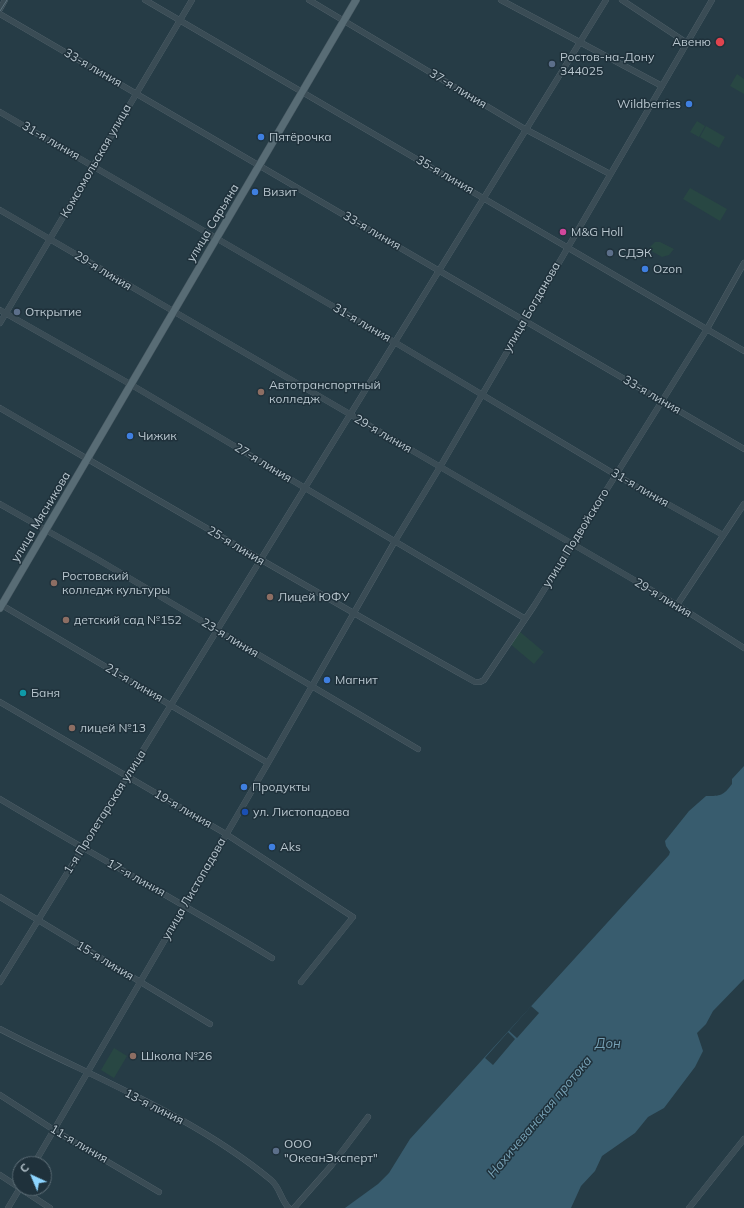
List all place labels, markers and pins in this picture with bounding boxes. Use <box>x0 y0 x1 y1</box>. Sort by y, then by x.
place label: Авеню <box>672 35 711 49</box>
marker: Авеню <box>714 36 726 48</box>
place label: Ростов-на-Дону 344025 <box>560 50 654 78</box>
marker: Ростов-на-Дону 344025 <box>547 59 557 69</box>
place label: Wildberries <box>617 97 681 111</box>
marker: Wildberries <box>684 99 694 109</box>
place label: Пятёрочка <box>269 130 332 144</box>
marker: Пятёрочка <box>256 132 266 142</box>
place label: Визит <box>263 185 297 199</box>
marker: Визит <box>250 187 260 197</box>
place label: M&G Holl <box>571 225 623 239</box>
marker: M&G Holl <box>558 227 568 237</box>
place label: СДЭК <box>618 246 652 260</box>
marker: СДЭК <box>605 248 615 258</box>
place label: Ozon <box>653 262 682 276</box>
marker: Ozon <box>640 264 650 274</box>
place label: Открытие <box>25 305 82 319</box>
marker: Открытие <box>12 307 22 317</box>
place label: Автотранспортный колледж <box>269 378 381 406</box>
marker: Автотранспортный колледж <box>256 387 266 397</box>
place label: Чижик <box>138 429 177 443</box>
marker: Чижик <box>125 431 135 441</box>
place label: Ростовский колледж культуры <box>62 569 170 597</box>
marker: Ростовский колледж культуры <box>49 578 59 588</box>
place label: Лицей ЮФУ <box>278 590 349 604</box>
marker: Лицей ЮФУ <box>265 592 275 602</box>
place label: детский сад №152 <box>74 613 182 627</box>
marker: детский сад №152 <box>61 615 71 625</box>
place label: Магнит <box>335 673 378 687</box>
marker: Магнит <box>322 675 332 685</box>
place label: Баня <box>31 686 60 700</box>
marker: Баня <box>18 688 28 698</box>
place label: лицей №13 <box>80 721 146 735</box>
marker: лицей №13 <box>67 723 77 733</box>
place label: Продукты <box>252 780 310 794</box>
marker: Продукты <box>239 782 249 792</box>
place label: ул. Листопадова <box>253 805 350 819</box>
marker: ул. Листопадова <box>240 807 250 817</box>
place label: Aks <box>280 840 301 854</box>
marker: Aks <box>267 842 277 852</box>
place label: Школа №26 <box>141 1049 212 1063</box>
marker: Школа №26 <box>128 1051 138 1061</box>
place label: ООО "ОкеанЭксперт" <box>284 1137 378 1165</box>
marker: ООО "ОкеанЭксперт" <box>271 1146 281 1156</box>

